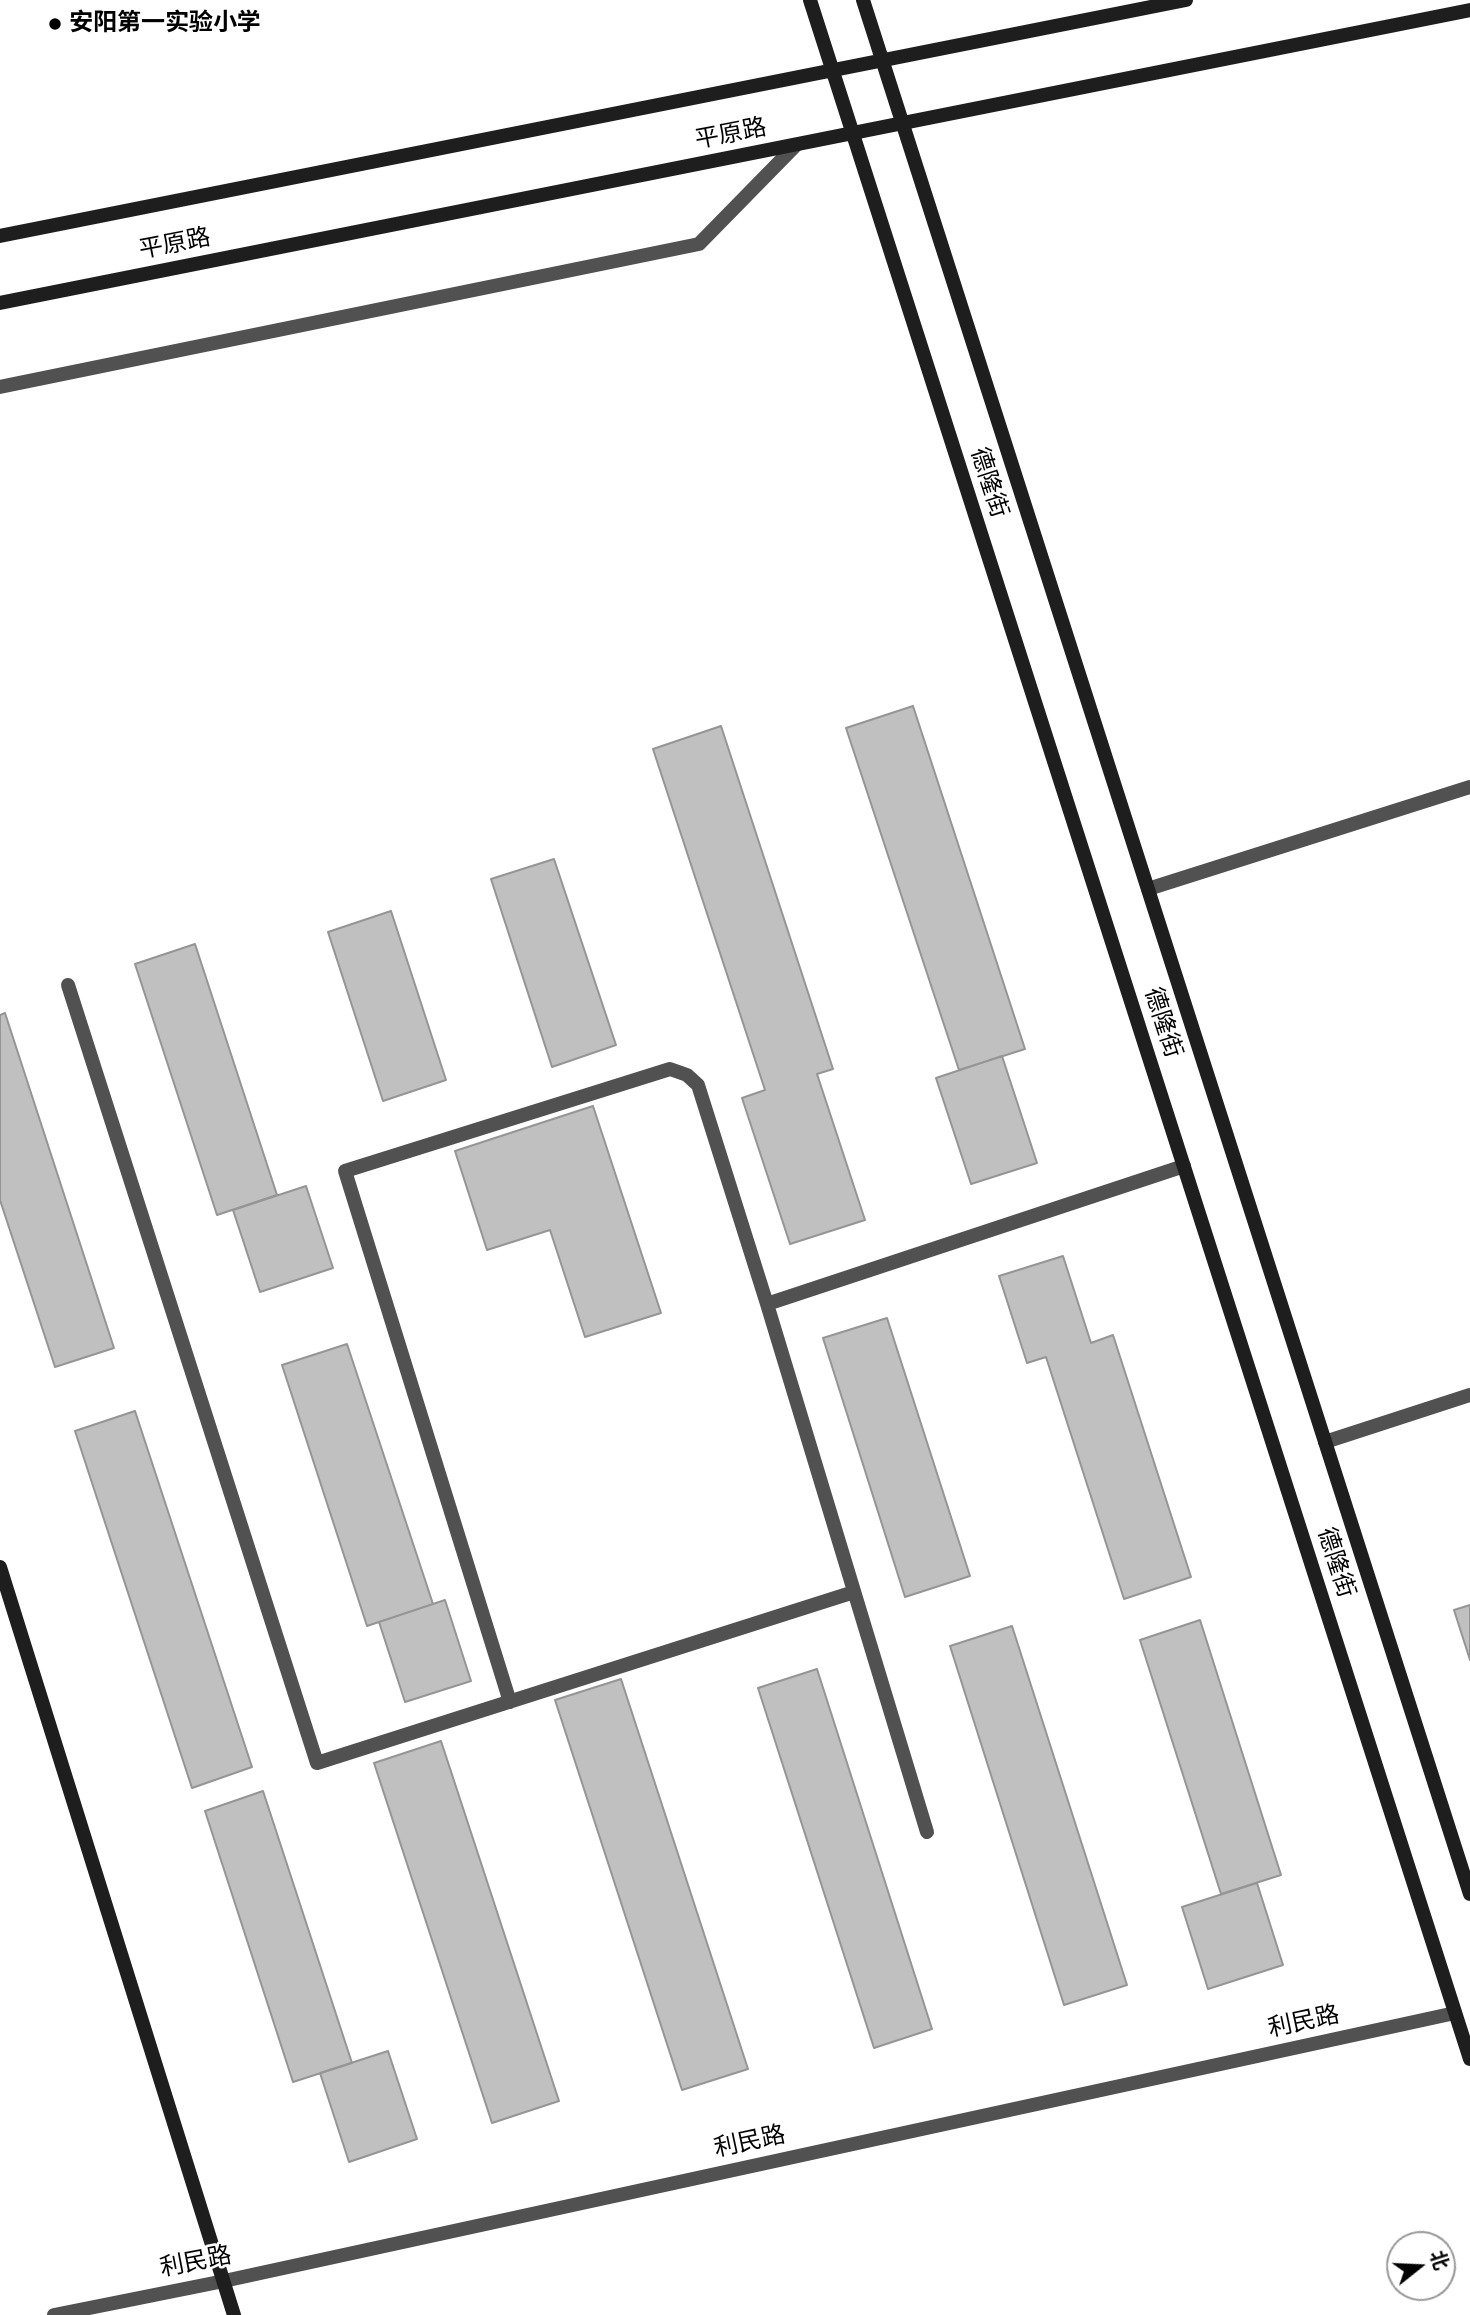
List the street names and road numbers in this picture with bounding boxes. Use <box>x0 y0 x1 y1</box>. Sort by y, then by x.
street label: 平原路 <box>693 114 769 156</box>
street label: 平原路 <box>137 224 213 266</box>
street label: 德隆街 <box>963 444 1013 522</box>
street label: 德隆街 <box>1137 984 1187 1062</box>
street label: 德隆街 <box>1310 1524 1360 1602</box>
street label: 利民路 <box>1266 2001 1342 2045</box>
street label: 利民路 <box>712 2121 788 2165</box>
street label: 利民路 <box>158 2242 234 2284</box>

